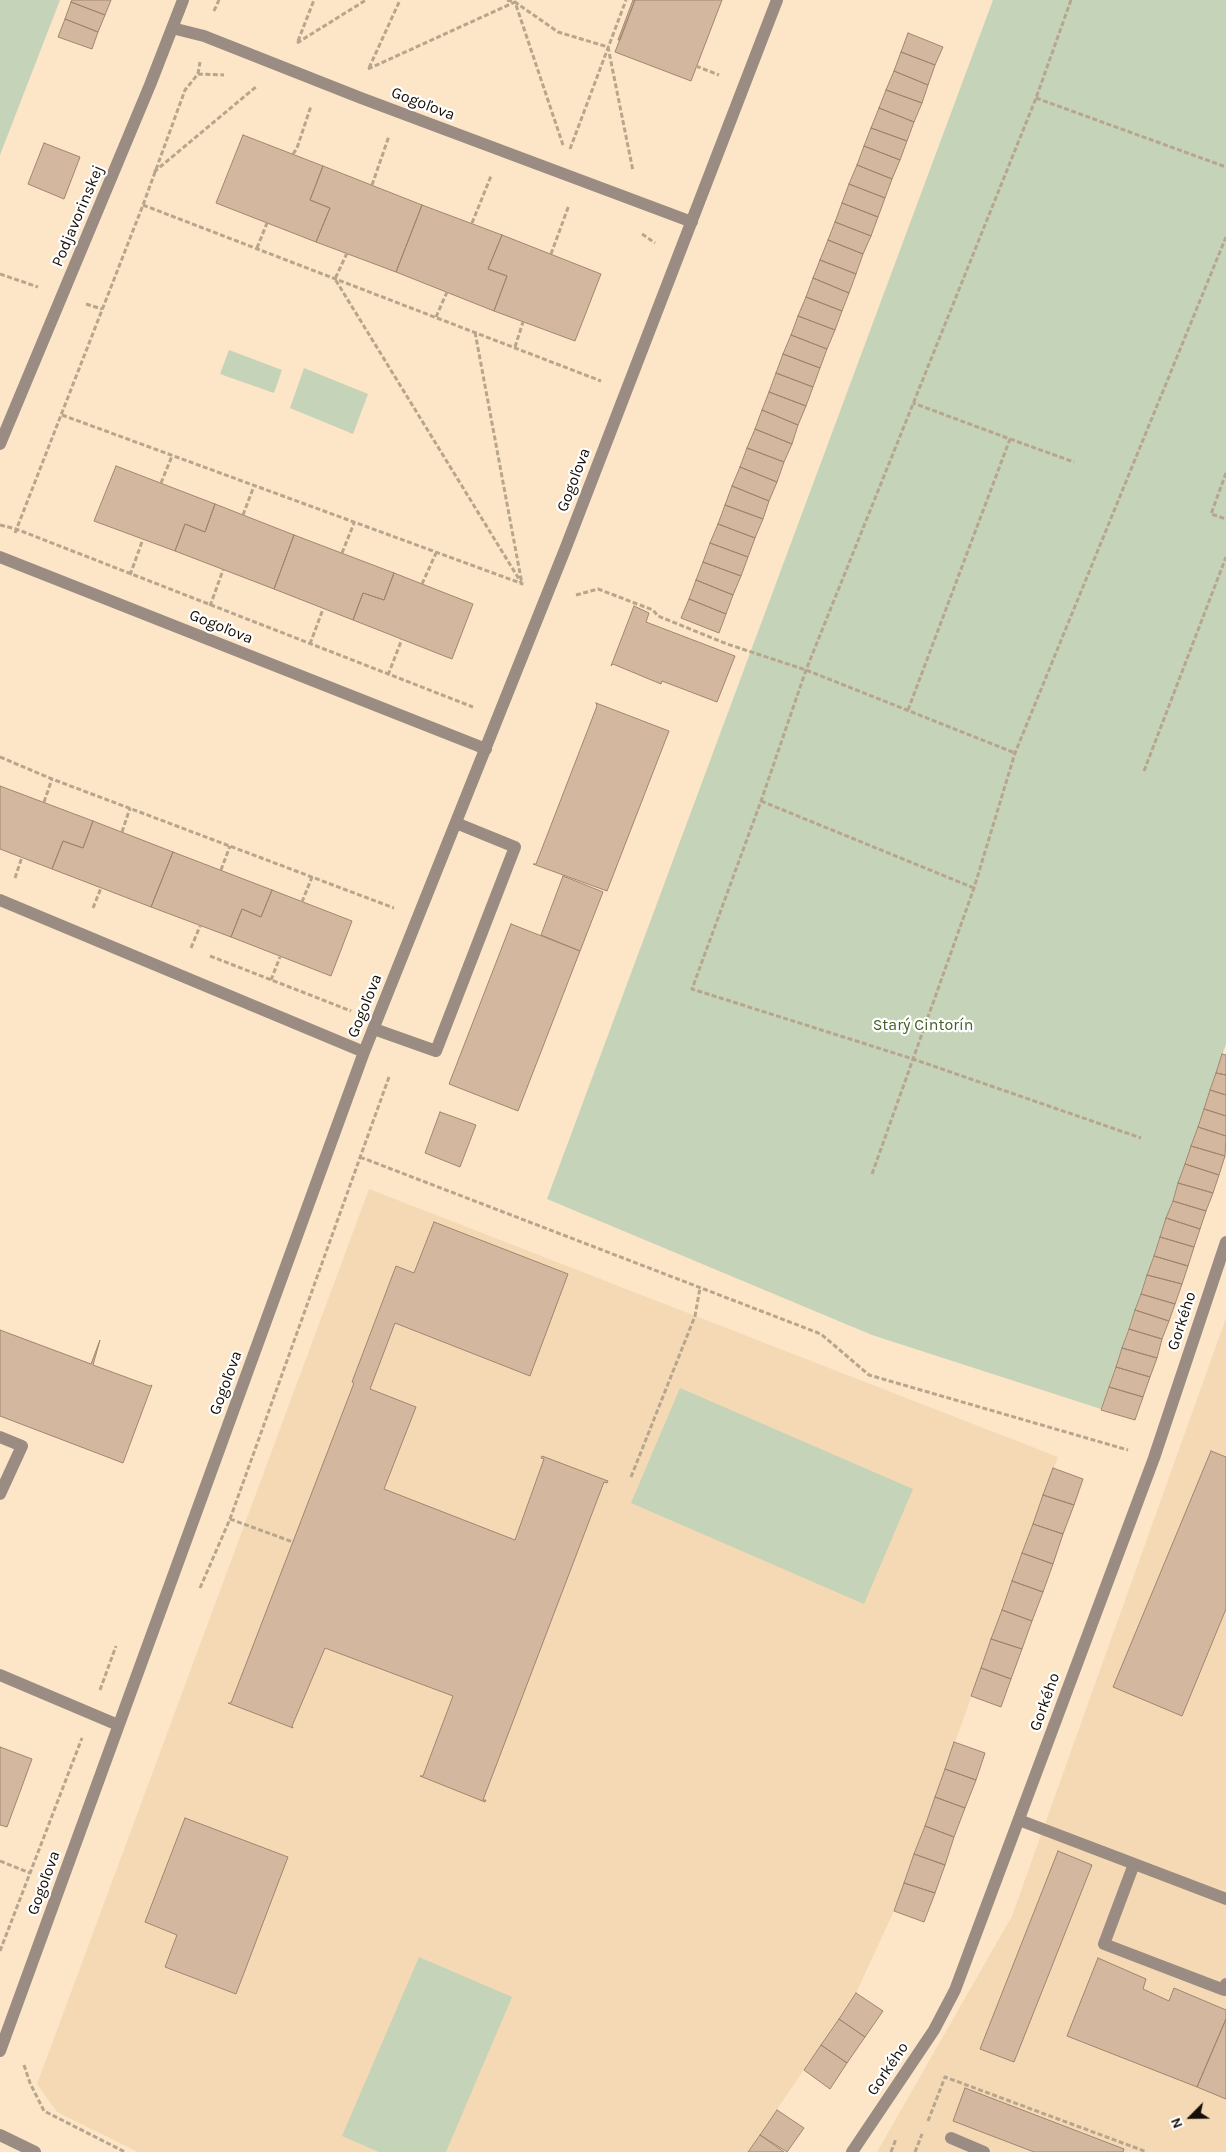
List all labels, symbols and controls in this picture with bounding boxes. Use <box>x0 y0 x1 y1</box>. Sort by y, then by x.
street label: Gogoľova <box>388 83 458 125</box>
street label: Podjavorinskej <box>48 162 108 270</box>
street label: Gogoľova <box>553 445 595 515</box>
street label: Gogoľova <box>186 606 256 648</box>
street label: Gogoľova <box>344 971 386 1041</box>
park label: Starý Cintorín <box>873 1015 973 1035</box>
street label: Gorkého <box>1164 1289 1200 1353</box>
street label: Gogoľova <box>206 1348 246 1418</box>
street label: Gorkého <box>1026 1670 1064 1734</box>
street label: Gogoľova <box>24 1848 64 1918</box>
street label: Gorkého <box>863 2039 913 2099</box>
north arrow <box>1166 2092 1216 2142</box>
text: N <box>1167 2115 1187 2131</box>

